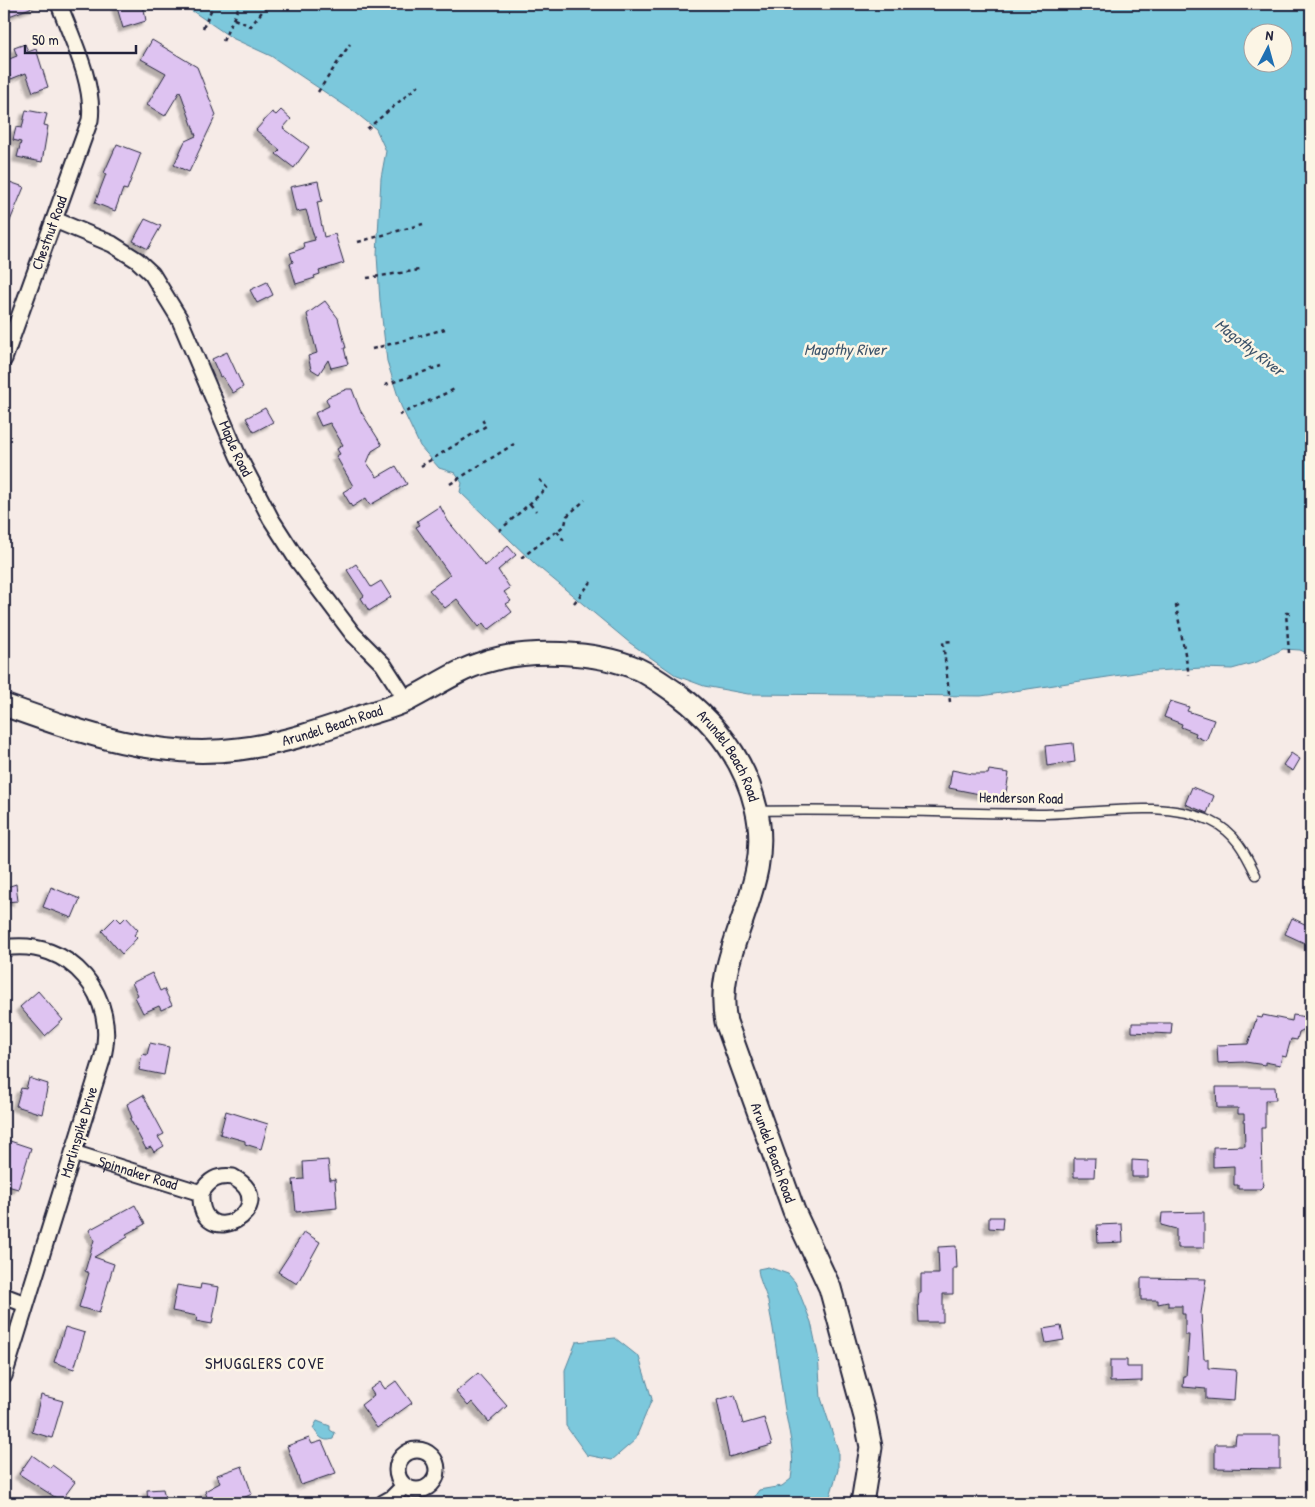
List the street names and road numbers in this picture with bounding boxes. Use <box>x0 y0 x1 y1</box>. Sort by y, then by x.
street label: Chestnut Road <box>26 193 72 273</box>
street label: Maple Road <box>214 417 258 480</box>
street label: Arundel Beach Road <box>280 699 385 751</box>
street label: Arundel Beach Road <box>693 705 765 804</box>
street label: Henderson Road <box>979 786 1063 809</box>
street label: Marlinspike Drive <box>55 1084 102 1180</box>
street label: Arundel Beach Road <box>746 1100 801 1206</box>
street label: Spinnaker Road <box>96 1151 181 1195</box>

